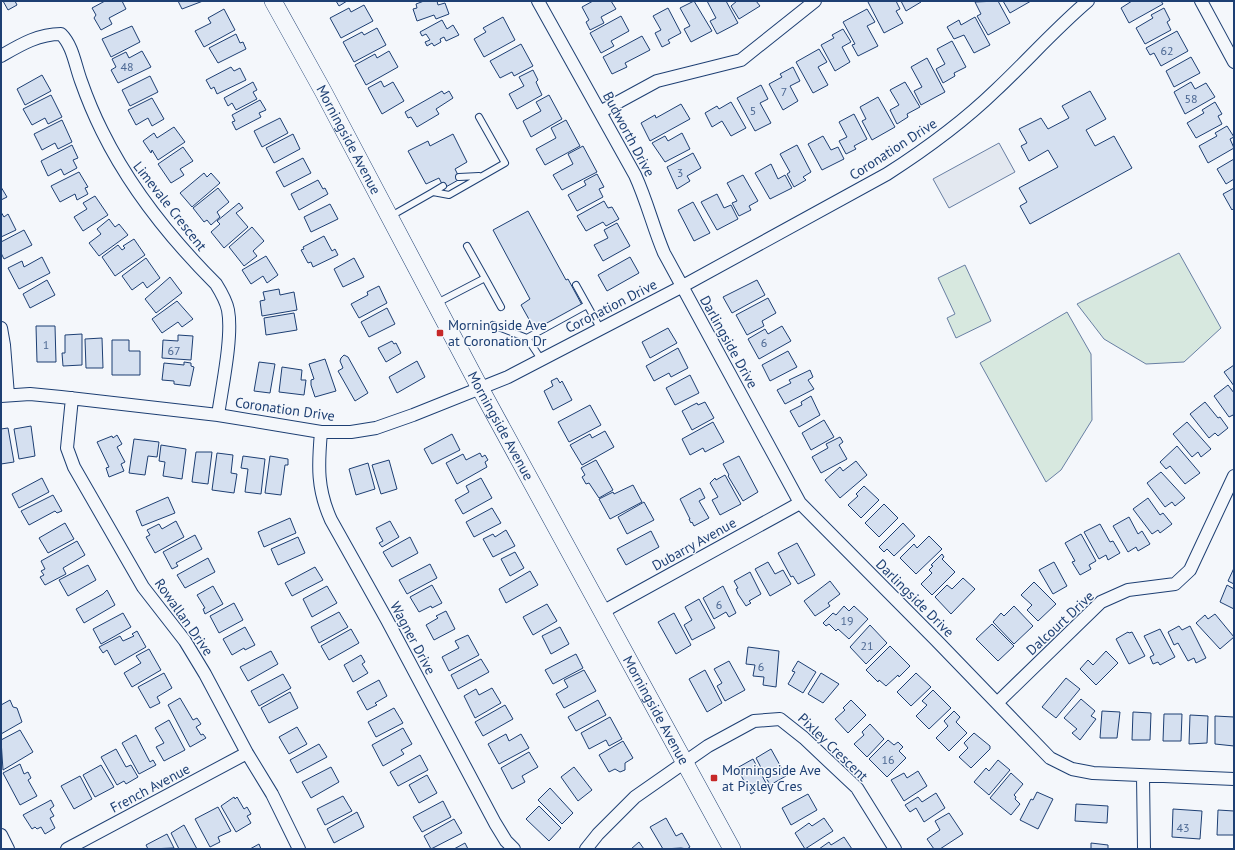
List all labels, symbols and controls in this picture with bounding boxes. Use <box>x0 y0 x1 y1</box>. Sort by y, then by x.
house number: 62 <box>1160 43 1174 58</box>
house number: 48 <box>120 59 134 74</box>
street label: Morningside Avenue <box>312 82 385 198</box>
house number: 7 <box>781 84 787 99</box>
street label: Budworth Drive <box>599 88 659 180</box>
house number: 58 <box>1184 91 1198 106</box>
house number: 5 <box>750 103 756 118</box>
street label: Coronation Drive <box>846 114 940 184</box>
street label: Limevale Crescent <box>129 158 211 255</box>
house number: 3 <box>677 165 683 180</box>
street label: Coronation Drive <box>562 275 660 337</box>
street label: Darlingside Drive <box>696 292 762 392</box>
place label: Morningside Ave at Coronation Dr <box>448 316 547 350</box>
marker: Morningside Ave at Coronation Dr <box>435 328 445 338</box>
house number: 6 <box>761 335 767 350</box>
house number: 1 <box>43 337 49 352</box>
house number: 67 <box>167 343 181 358</box>
street label: Morningside Avenue <box>464 368 538 483</box>
street label: Coronation Drive <box>234 393 336 425</box>
street label: Dubarry Avenue <box>649 513 739 575</box>
street label: Darlingside Drive <box>872 555 958 641</box>
street label: Rowallan Drive <box>151 575 217 659</box>
street label: Dalcourt Drive <box>1022 587 1098 659</box>
house number: 6 <box>716 597 722 612</box>
street label: Wagner Drive <box>386 598 440 678</box>
house number: 19 <box>840 613 854 628</box>
house number: 21 <box>860 638 874 653</box>
street label: Morningside Avenue <box>619 653 693 768</box>
house number: 6 <box>758 659 764 674</box>
street label: Pixley Crescent <box>794 709 872 785</box>
house number: 16 <box>881 752 895 767</box>
street label: French Avenue <box>107 759 193 817</box>
place label: Morningside Ave at Pixley Cres <box>722 761 821 795</box>
marker: Morningside Ave at Pixley Cres <box>709 773 719 783</box>
house number: 43 <box>1176 820 1190 835</box>

